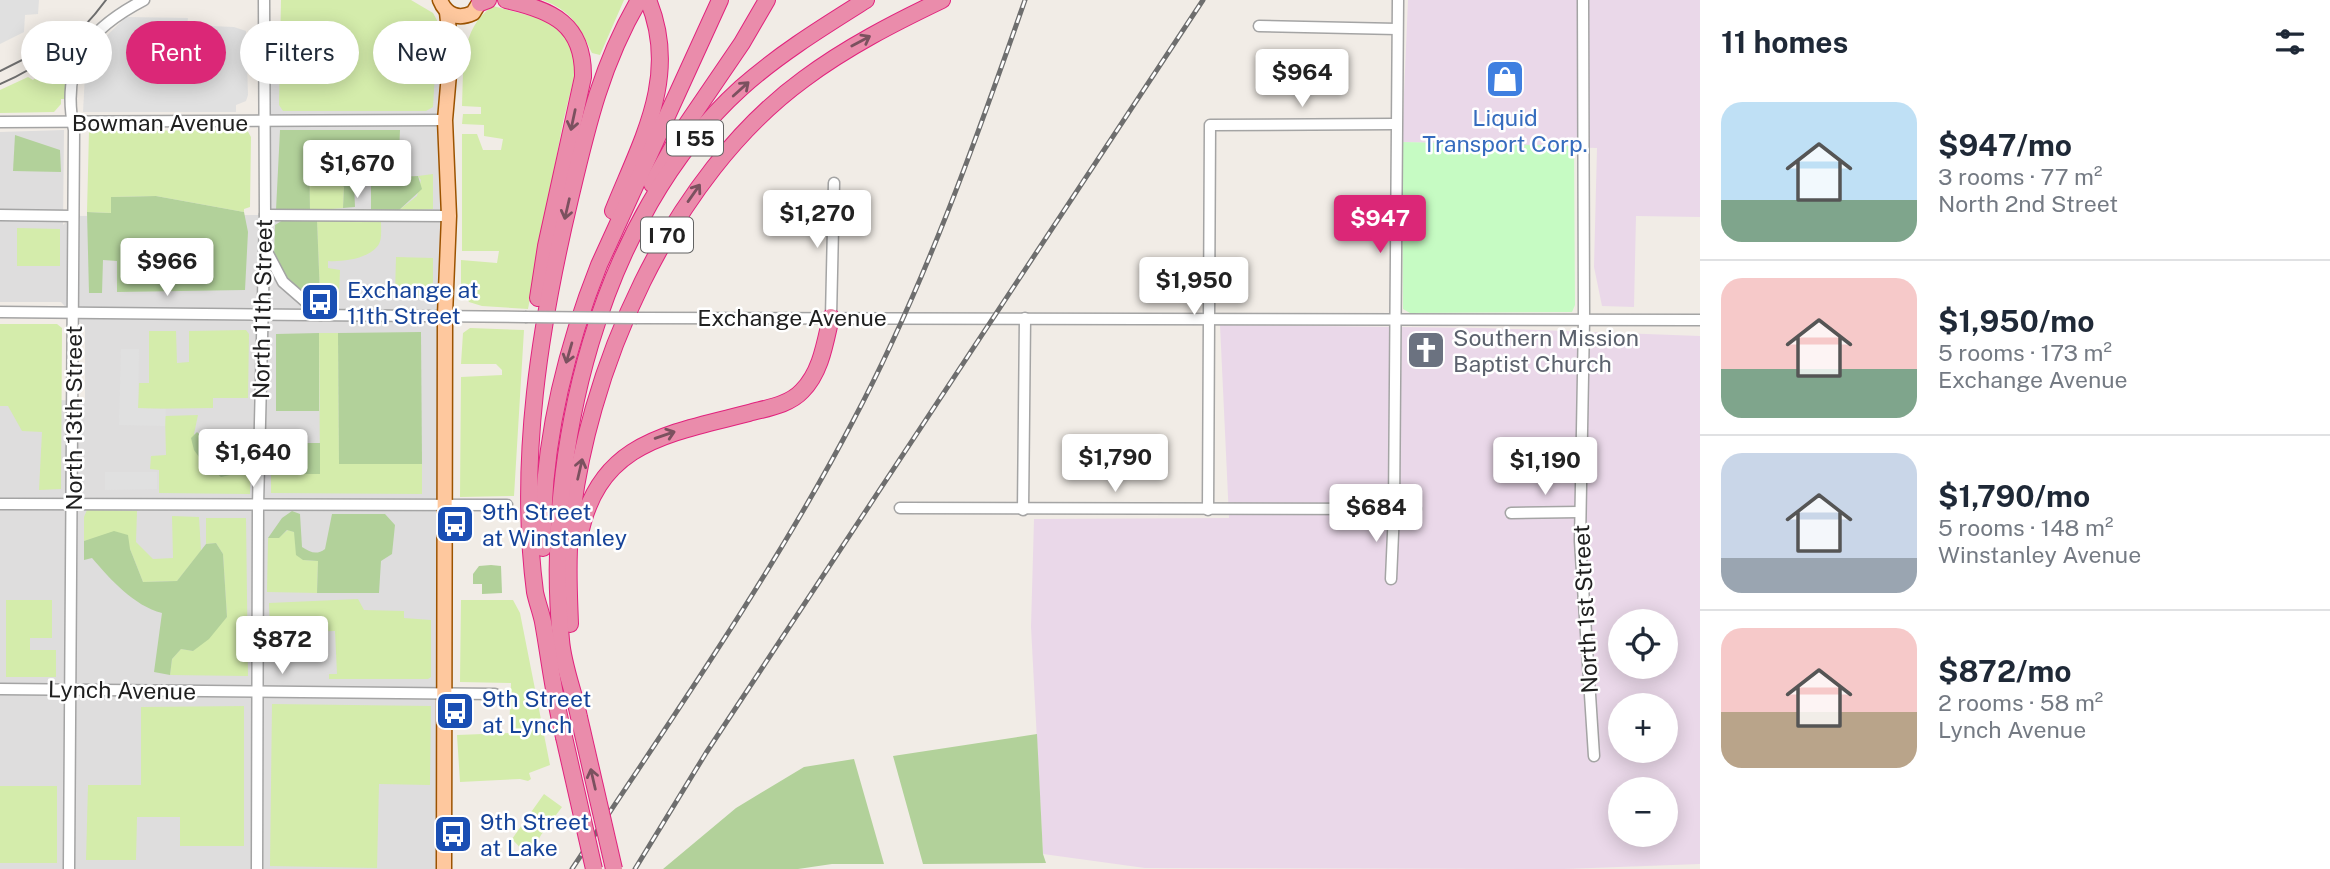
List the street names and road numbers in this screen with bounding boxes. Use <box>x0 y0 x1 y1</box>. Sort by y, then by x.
street label: Bowman Avenue <box>72 109 248 136</box>
road number: I 55 <box>667 120 723 156</box>
road number: I 70 <box>641 218 693 252</box>
street label: North 11th Street <box>247 219 277 399</box>
street label: Exchange Avenue <box>697 304 887 331</box>
street label: North 13th Street <box>60 325 87 511</box>
street label: North 1st Street <box>1567 524 1603 694</box>
street label: Lynch Avenue <box>48 675 196 705</box>

